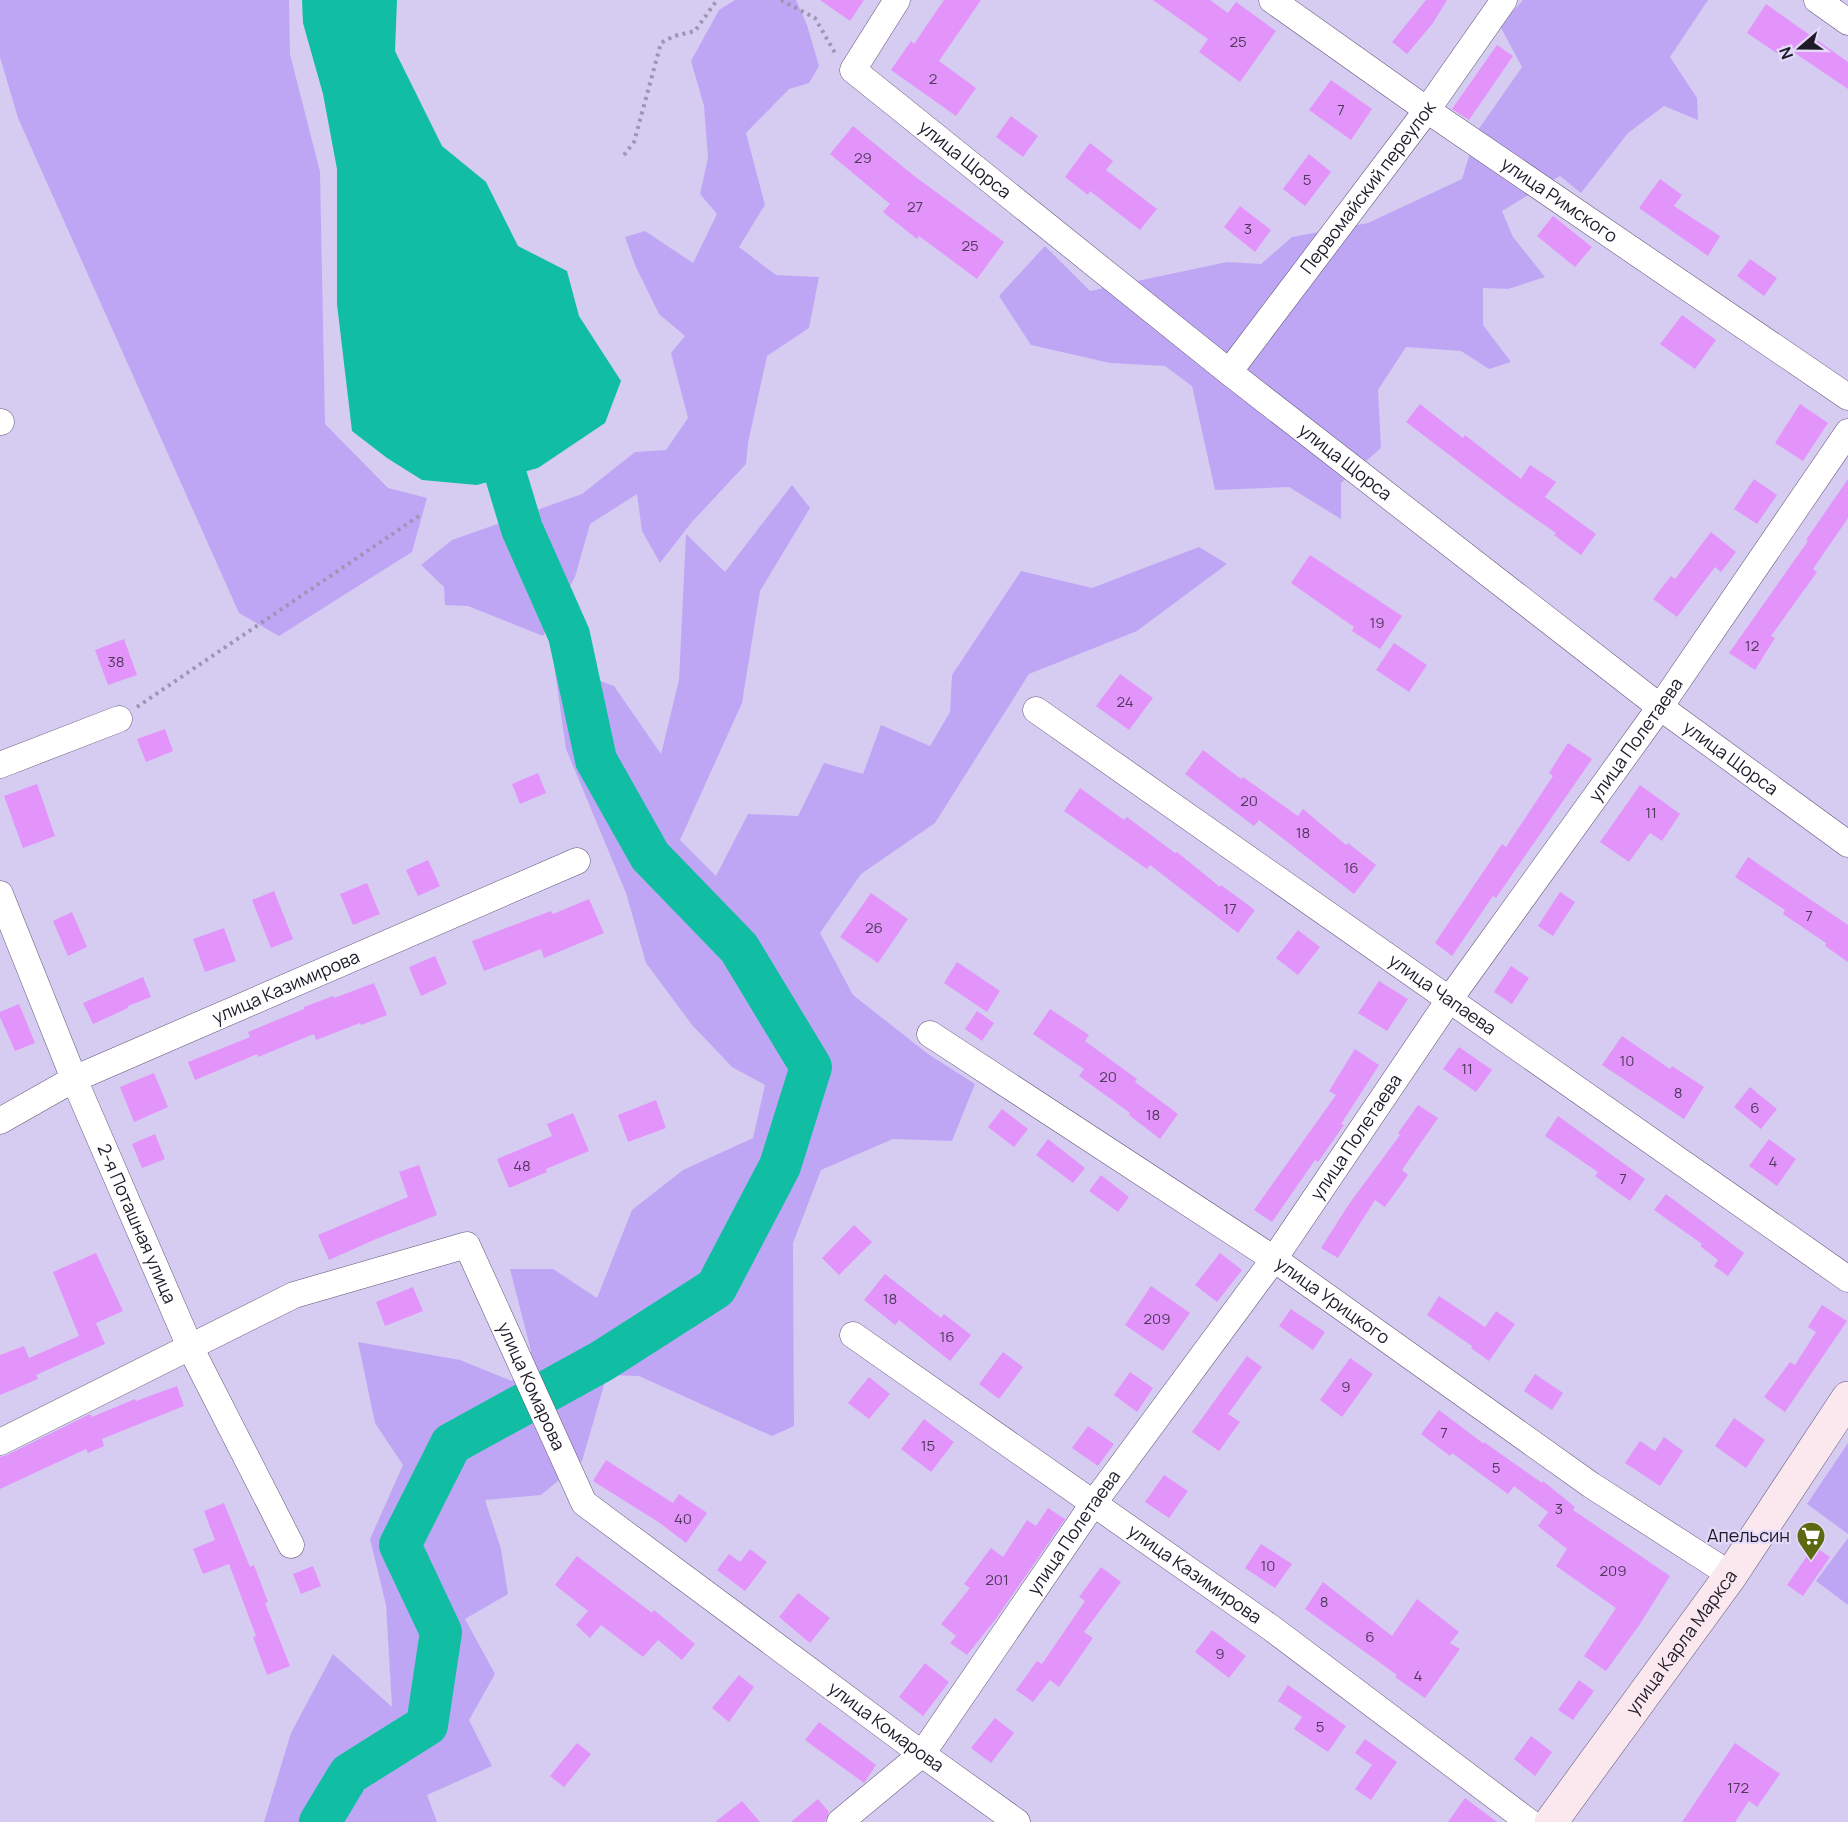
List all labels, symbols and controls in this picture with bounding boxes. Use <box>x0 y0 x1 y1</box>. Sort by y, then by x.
north arrow <box>1770 18 1830 78</box>
house number: 25 <box>1229 31 1247 52</box>
text: N <box>1774 44 1798 62</box>
house number: 2 <box>929 68 937 89</box>
street label: Первомайский переулок <box>1294 95 1441 278</box>
house number: 7 <box>1337 99 1345 120</box>
street label: улица Щорса <box>914 114 1017 203</box>
house number: 29 <box>854 147 872 168</box>
street label: улица Римского <box>1497 151 1623 248</box>
house number: 5 <box>1303 169 1311 190</box>
house number: 27 <box>907 196 923 217</box>
house number: 3 <box>1244 218 1252 239</box>
house number: 25 <box>961 235 979 256</box>
street label: улица Щорса <box>1294 418 1397 505</box>
house number: 19 <box>1369 612 1385 633</box>
house number: 12 <box>1745 635 1759 656</box>
house number: 38 <box>107 651 125 672</box>
street label: улица Полетаева <box>1583 672 1688 806</box>
house number: 24 <box>1116 691 1134 712</box>
street label: улица Щорса <box>1679 715 1783 800</box>
house number: 20 <box>1240 790 1258 811</box>
house number: 11 <box>1645 802 1657 823</box>
house number: 18 <box>1296 822 1310 843</box>
house number: 16 <box>1343 857 1359 878</box>
house number: 17 <box>1223 898 1237 919</box>
house number: 7 <box>1805 905 1813 926</box>
house number: 26 <box>865 917 883 938</box>
street label: улица Казимирова <box>208 944 363 1029</box>
street label: улица Чапаева <box>1384 948 1501 1040</box>
house number: 10 <box>1620 1050 1635 1071</box>
house number: 11 <box>1461 1058 1473 1079</box>
house number: 20 <box>1099 1066 1117 1087</box>
street label: улица Полетаева <box>1304 1069 1407 1204</box>
house number: 8 <box>1674 1082 1682 1103</box>
house number: 6 <box>1750 1097 1760 1118</box>
house number: 18 <box>1146 1104 1160 1125</box>
street label: 2-я Поташная улица <box>92 1140 183 1307</box>
house number: 4 <box>1769 1151 1778 1172</box>
house number: 48 <box>513 1155 531 1176</box>
house number: 7 <box>1619 1168 1627 1189</box>
street label: улица Урицкого <box>1271 1251 1395 1349</box>
house number: 18 <box>883 1288 897 1309</box>
house number: 209 <box>1143 1308 1171 1329</box>
street label: улица Комарова <box>492 1318 572 1454</box>
house number: 16 <box>939 1326 955 1347</box>
house number: 9 <box>1341 1376 1351 1397</box>
house number: 7 <box>1440 1422 1448 1443</box>
house number: 15 <box>921 1435 935 1456</box>
house number: 5 <box>1492 1457 1500 1478</box>
street label: улица Полетаева <box>1021 1465 1125 1599</box>
house number: 3 <box>1555 1498 1563 1519</box>
house number: 40 <box>674 1508 692 1529</box>
street label: улица Казимирова <box>1123 1518 1267 1629</box>
supermarket icon: Апельсин <box>1795 1520 1827 1562</box>
place label: Апельсин <box>1707 1523 1790 1547</box>
house number: 10 <box>1261 1555 1276 1576</box>
house number: 209 <box>1599 1560 1627 1581</box>
street label: улица Карла Маркса <box>1620 1565 1742 1719</box>
house number: 201 <box>985 1569 1009 1590</box>
house number: 8 <box>1320 1591 1328 1612</box>
house number: 6 <box>1365 1626 1375 1647</box>
house number: 9 <box>1215 1643 1225 1664</box>
house number: 4 <box>1414 1665 1423 1686</box>
street label: улица Комарова <box>824 1675 949 1777</box>
house number: 5 <box>1316 1716 1324 1737</box>
house number: 172 <box>1727 1777 1749 1798</box>

